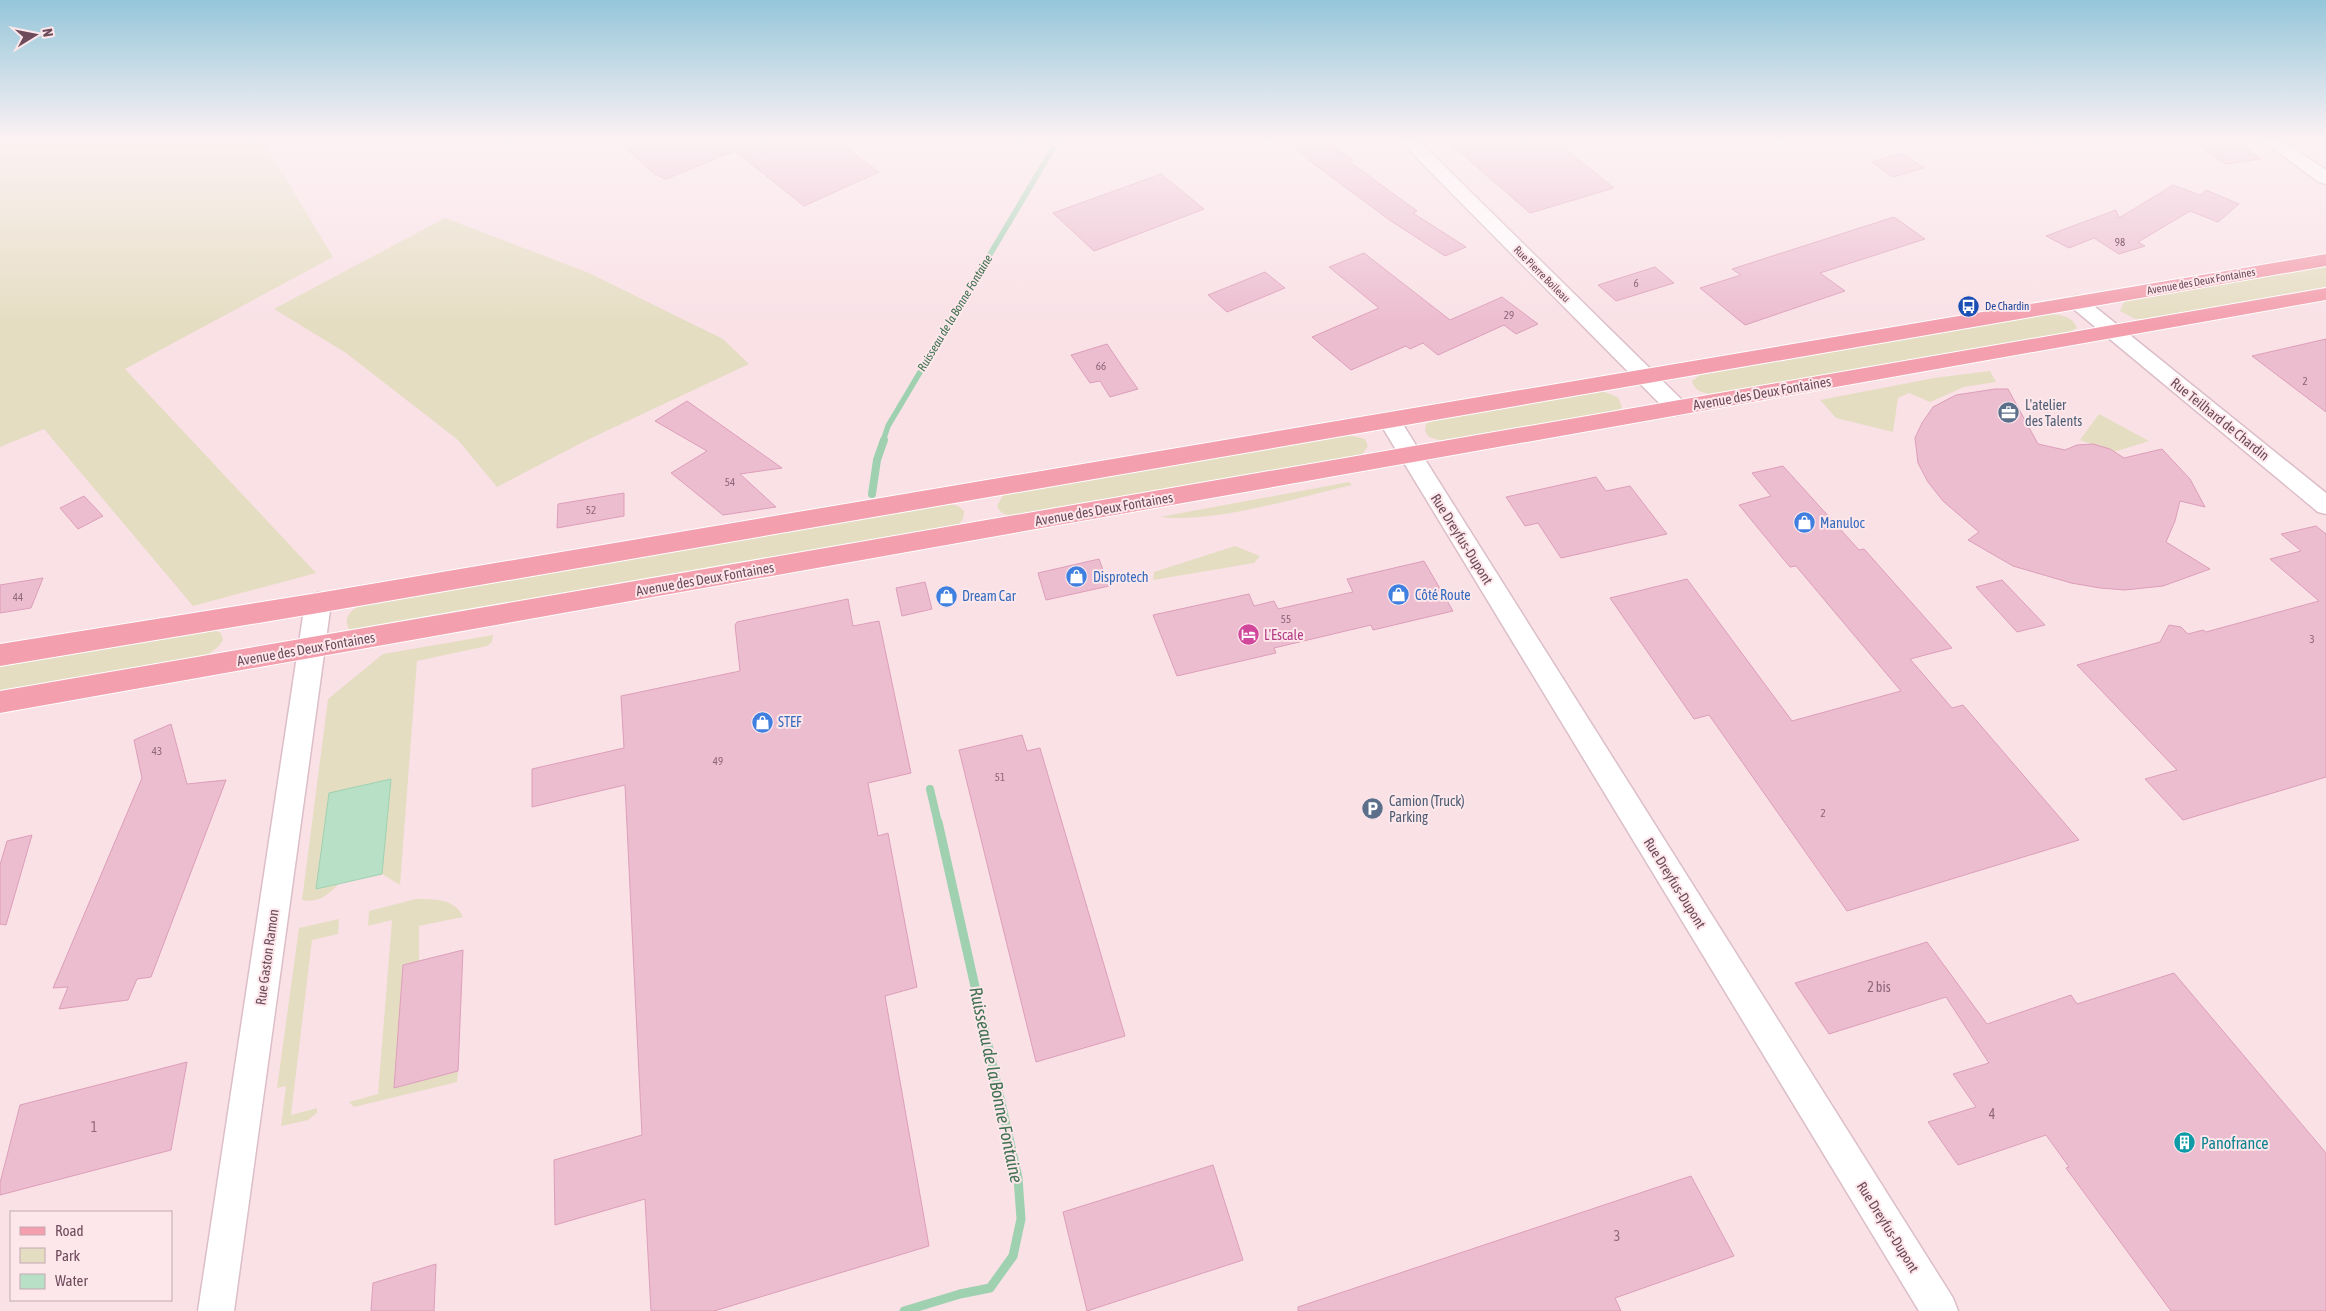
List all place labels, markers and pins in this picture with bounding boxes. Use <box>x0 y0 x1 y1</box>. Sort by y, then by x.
bus stop icon: De Chardin <box>1957 294 1981 318</box>
place label: De Chardin <box>1985 300 2029 312</box>
place label: L'atelier des Talents <box>2025 397 2082 429</box>
office icon: L'atelier des Talents <box>1997 401 2021 425</box>
shop icon: Manuloc <box>1792 511 1816 535</box>
place label: Manuloc <box>1820 515 1866 531</box>
shop icon: Disprotech <box>1065 565 1089 589</box>
place label: Disprotech <box>1093 569 1149 585</box>
shop icon: Côté Route <box>1387 583 1411 607</box>
shop icon: Dream Car <box>934 584 958 608</box>
place label: Côté Route <box>1415 587 1471 603</box>
place label: Dream Car <box>962 588 1017 604</box>
hotel icon: L'Escale <box>1236 623 1260 647</box>
place label: L'Escale <box>1264 627 1304 643</box>
shop icon: STEF <box>750 710 774 734</box>
place label: STEF <box>778 714 802 730</box>
place label: Camion (Truck) Parking <box>1389 793 1465 825</box>
parking icon: Camion (Truck) Parking <box>1361 797 1385 821</box>
building icon: Panofrance <box>2173 1131 2197 1155</box>
place label: Panofrance <box>2201 1134 2268 1152</box>

